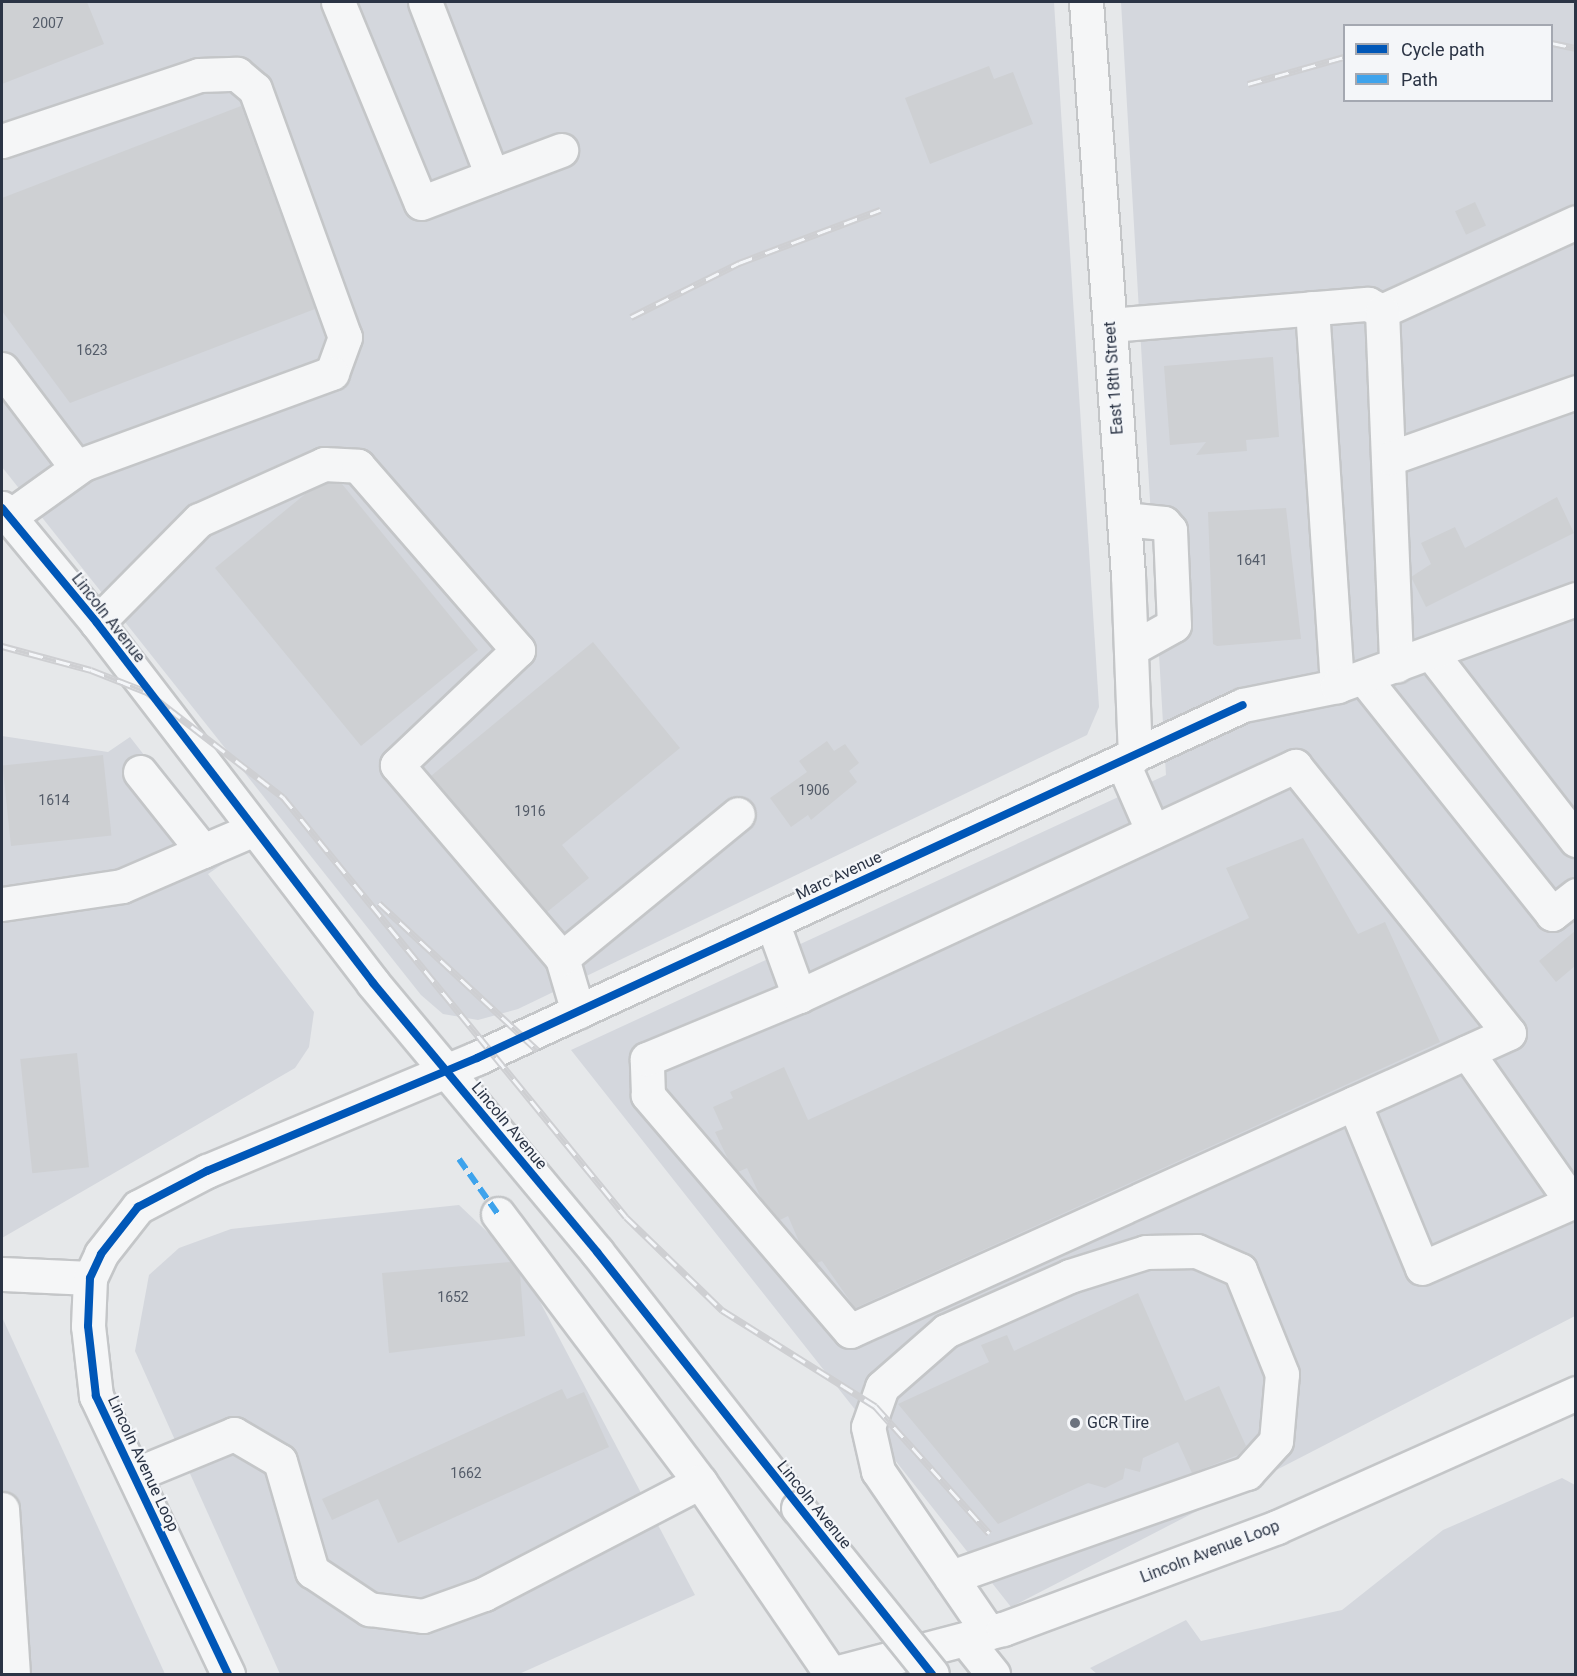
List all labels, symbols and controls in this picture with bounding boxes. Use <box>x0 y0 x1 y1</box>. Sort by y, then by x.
house number: 2007 <box>32 15 64 31</box>
legend <box>1343 24 1553 102</box>
text: Cycle path <box>1401 39 1485 60</box>
text: Path <box>1401 69 1438 90</box>
street label: East 18th Street <box>1100 321 1128 435</box>
house number: 1623 <box>76 342 108 358</box>
house number: 1641 <box>1236 552 1268 568</box>
street label: Lincoln Avenue <box>67 570 149 666</box>
house number: 1906 <box>798 782 830 798</box>
house number: 1614 <box>38 792 70 808</box>
house number: 1916 <box>514 803 546 819</box>
street label: Marc Avenue <box>793 848 885 904</box>
street label: Lincoln Avenue <box>467 1079 551 1173</box>
house number: 1652 <box>437 1289 469 1305</box>
street label: Lincoln Avenue Loop <box>103 1393 183 1535</box>
place label: GCR Tire <box>1087 1413 1149 1433</box>
marker: GCR Tire <box>1068 1416 1082 1430</box>
street label: Lincoln Avenue <box>773 1457 855 1553</box>
house number: 1662 <box>450 1465 482 1481</box>
street label: Lincoln Avenue Loop <box>1138 1517 1282 1587</box>

